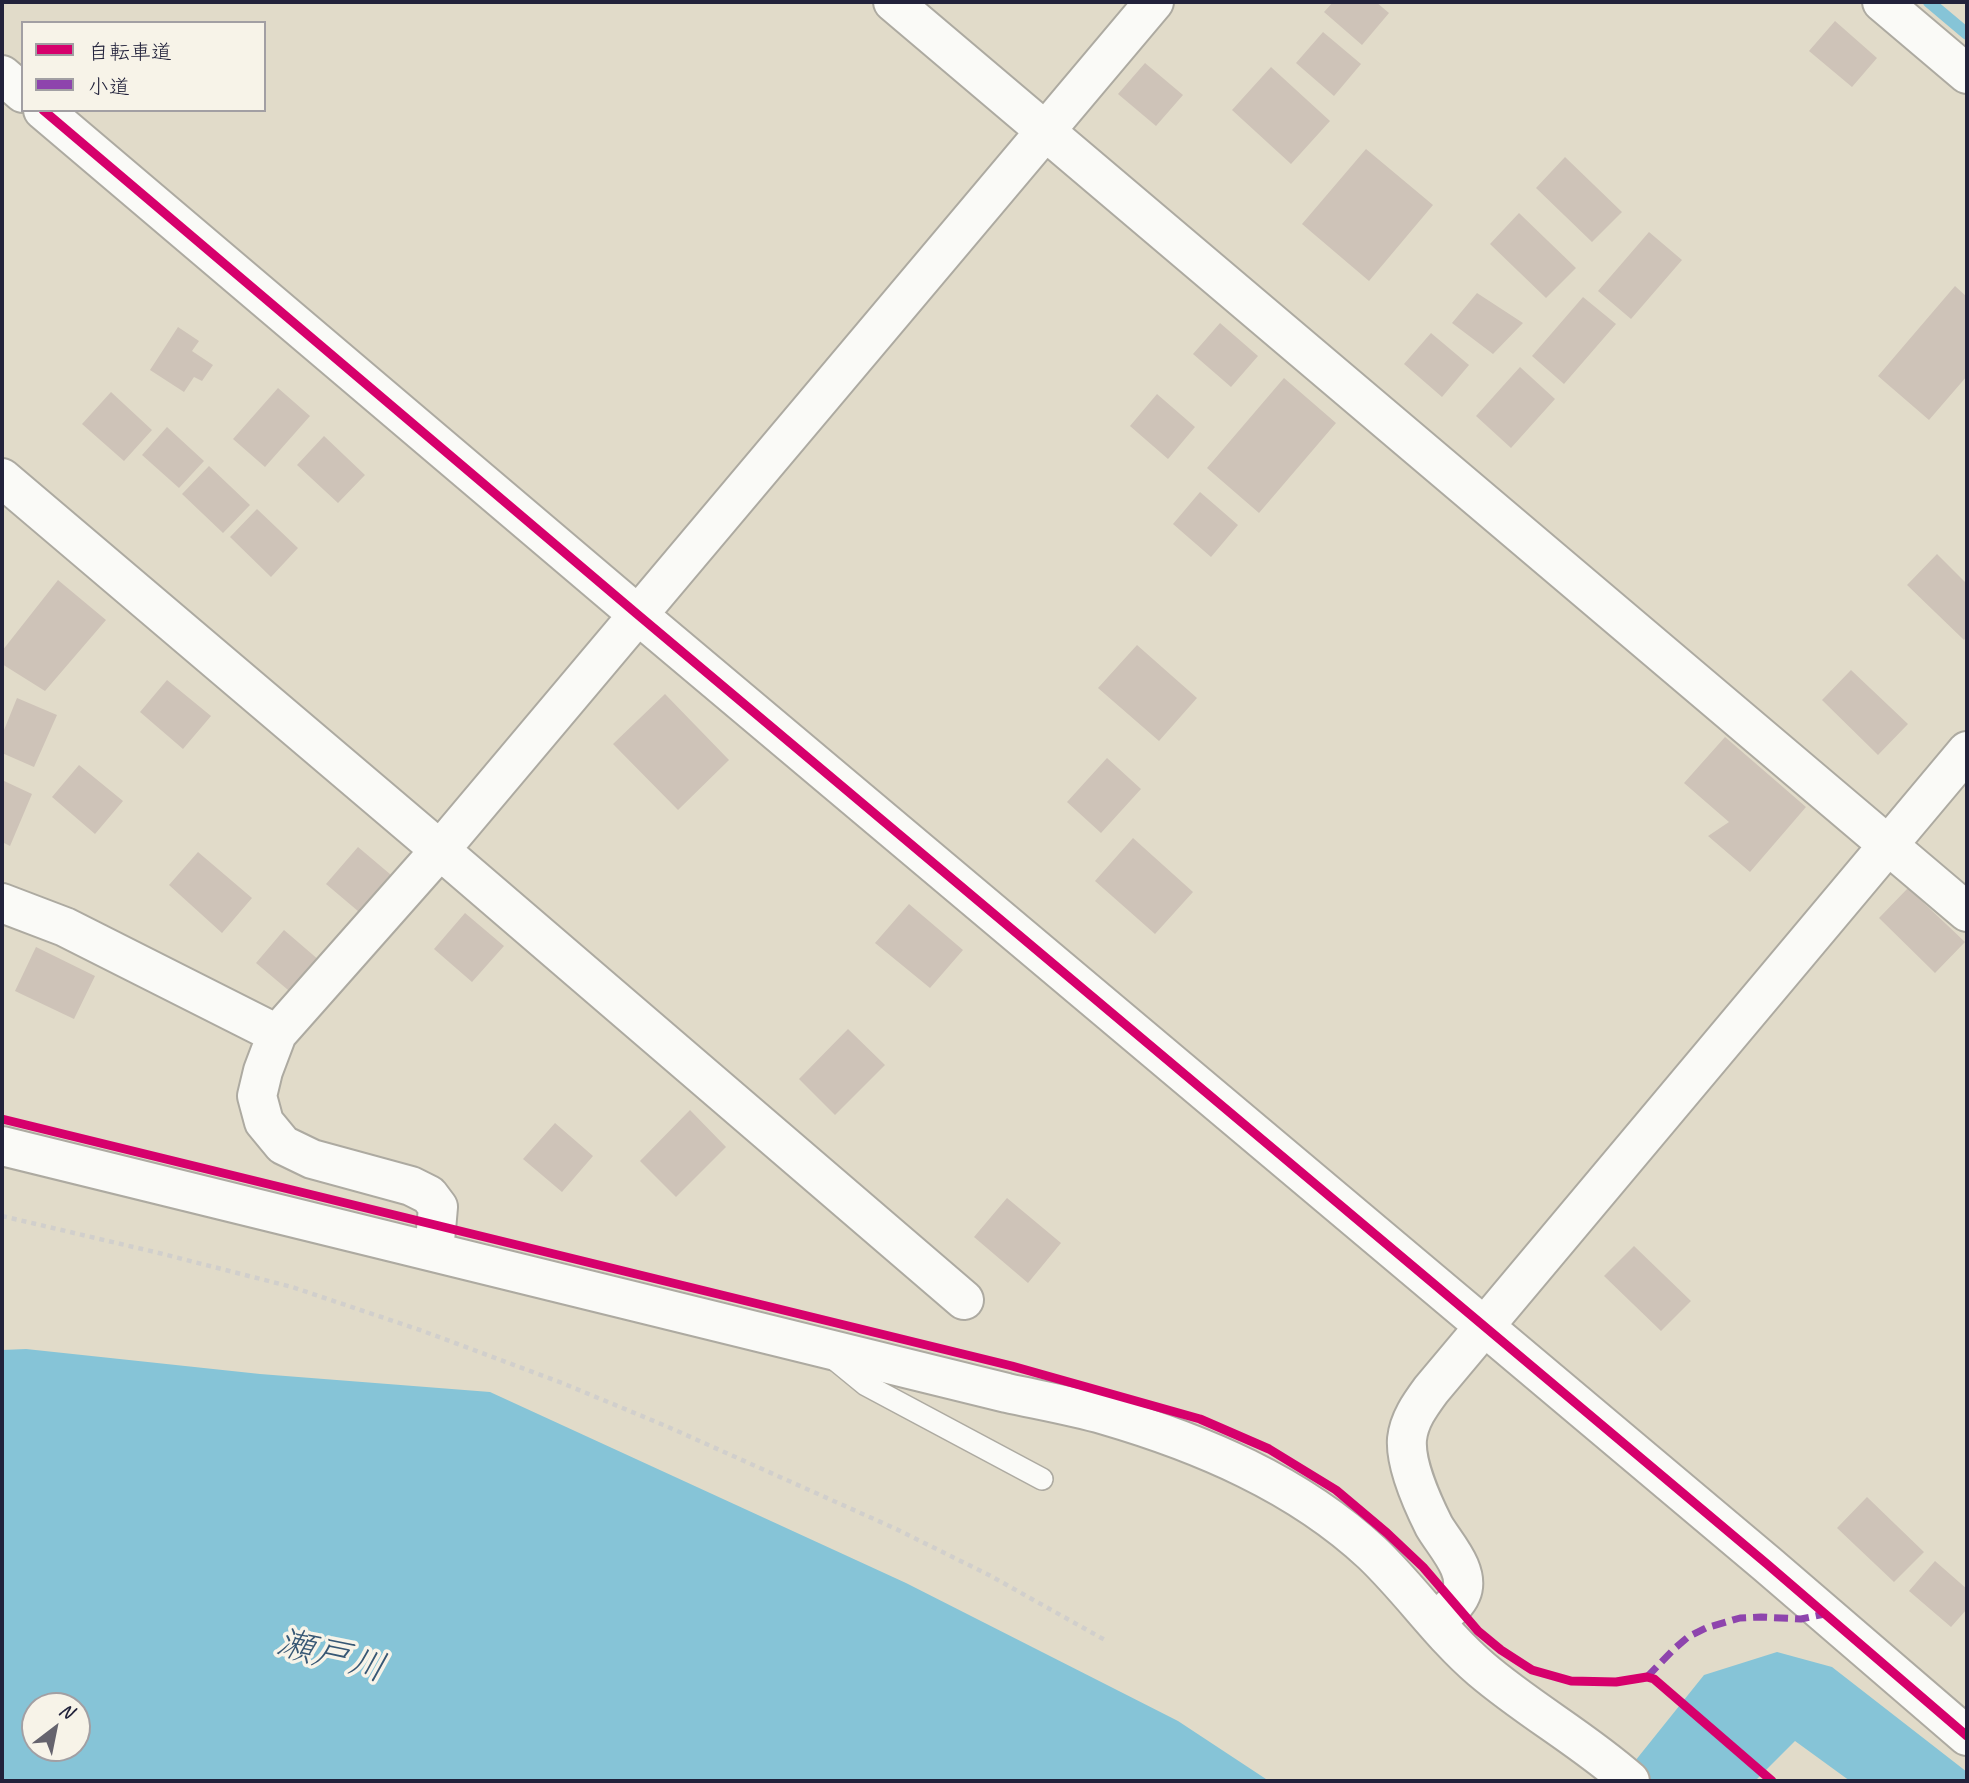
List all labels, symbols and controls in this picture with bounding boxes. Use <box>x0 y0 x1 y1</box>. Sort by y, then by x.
legend <box>21 21 266 112</box>
text: 自転車道 <box>88 39 172 65</box>
text: 小道 <box>88 74 130 100</box>
water label: 瀬戸川 <box>272 1621 390 1693</box>
north arrow <box>21 1692 91 1762</box>
text: N <box>55 1698 77 1724</box>

